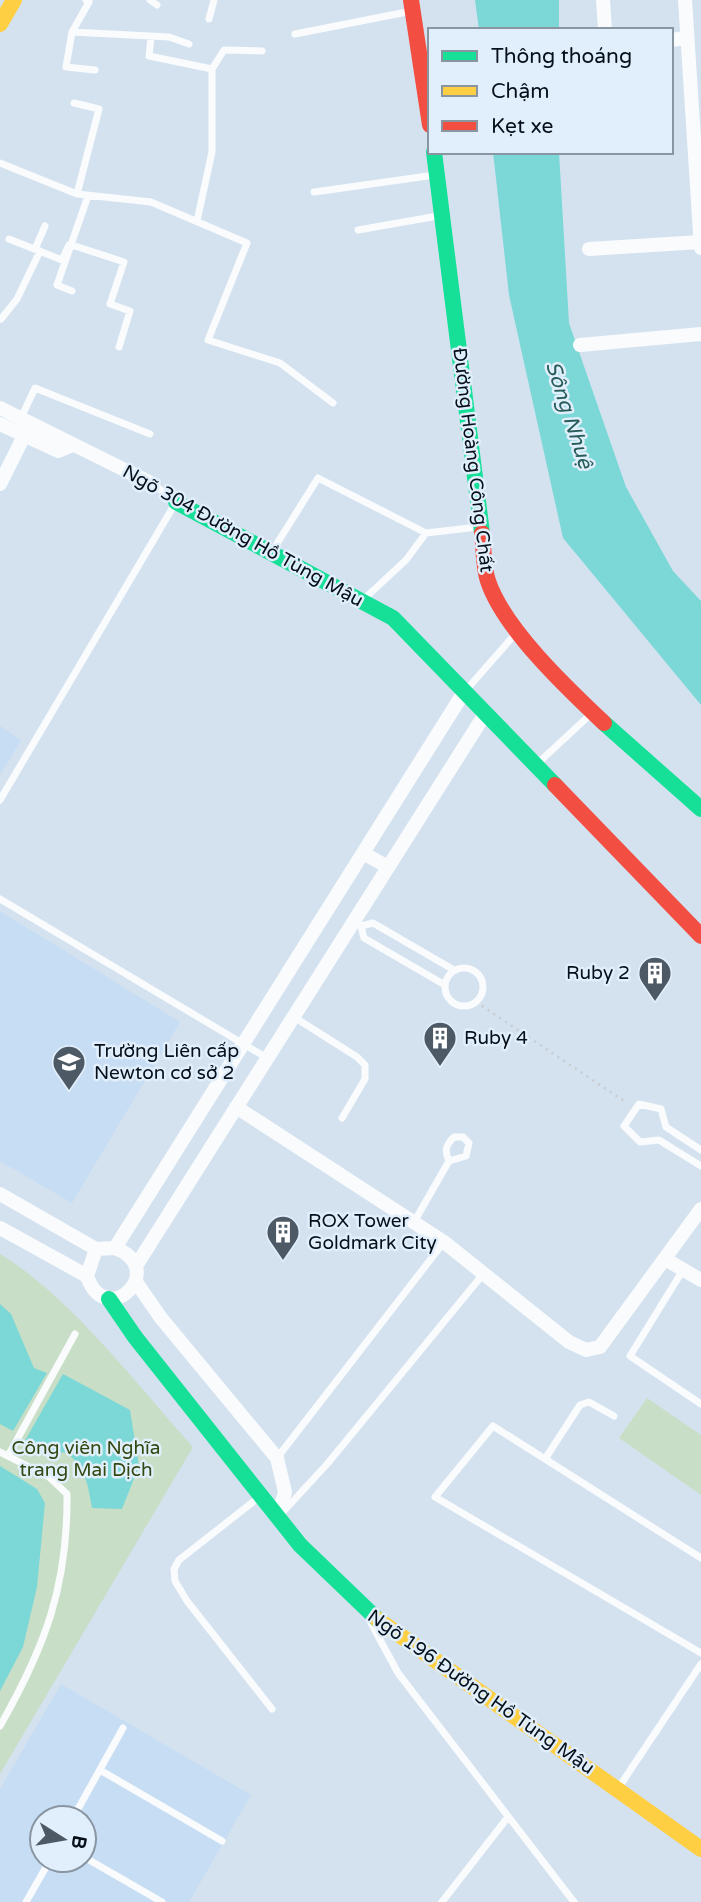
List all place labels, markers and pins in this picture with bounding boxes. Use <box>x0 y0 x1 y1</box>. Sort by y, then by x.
building icon: Ruby 2 <box>636 954 674 1003</box>
place label: Ruby 2 <box>566 962 630 984</box>
building icon: Ruby 4 <box>421 1019 459 1068</box>
place label: Ruby 4 <box>464 1027 528 1049</box>
place label: Trường Liên cấp Newton cơ sở 2 <box>94 1040 239 1084</box>
school or university icon: Trường Liên cấp Newton cơ sở 2 <box>50 1043 88 1092</box>
place label: ROX Tower Goldmark City <box>308 1210 437 1254</box>
building icon: ROX Tower Goldmark City <box>264 1213 302 1262</box>

